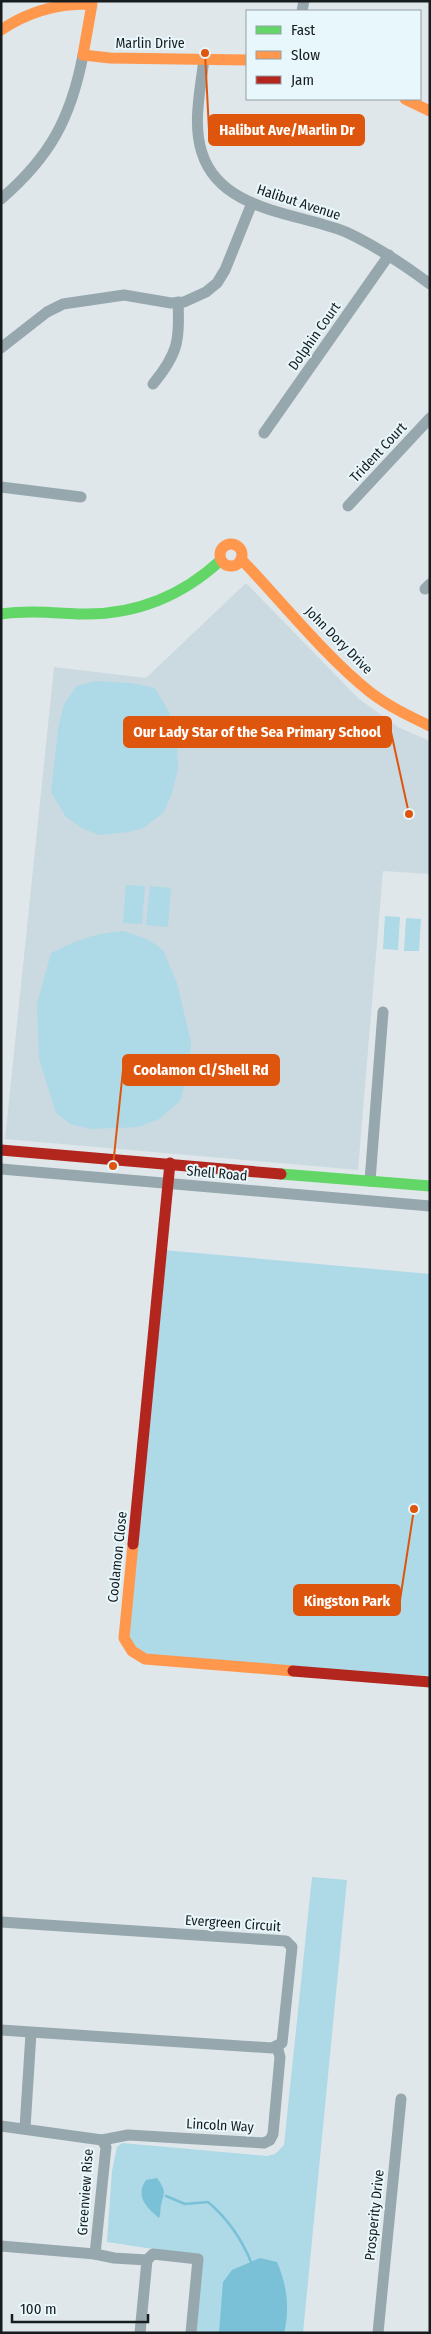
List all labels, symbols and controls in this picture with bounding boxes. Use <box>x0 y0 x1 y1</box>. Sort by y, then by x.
legend <box>246 10 421 100</box>
text: Fast <box>291 21 315 39</box>
street label: Marlin Drive <box>115 35 185 52</box>
text: Slow <box>291 46 320 64</box>
text: Jam <box>291 71 314 89</box>
callout: Halibut Ave/Marlin Dr <box>209 115 364 145</box>
text: Halibut Ave/Marlin Dr <box>219 121 355 139</box>
street label: Halibut Avenue <box>255 181 343 224</box>
street label: Dolphin Court <box>285 299 344 374</box>
street label: Trident Court <box>347 419 410 486</box>
street label: John Dory Drive <box>301 603 376 678</box>
callout: Our Lady Star of the Sea Primary School <box>124 717 391 747</box>
text: Our Lady Star of the Sea Primary School <box>133 723 382 741</box>
callout: Coolamon Cl/Shell Rd <box>123 1055 279 1085</box>
text: Coolamon Cl/Shell Rd <box>133 1061 269 1079</box>
street label: Shell Road <box>186 1162 248 1185</box>
street label: Coolamon Close <box>104 1510 131 1604</box>
callout: Kingston Park <box>294 1585 400 1615</box>
text: Kingston Park <box>304 1592 391 1610</box>
street label: Evergreen Circuit <box>184 1912 282 1935</box>
street label: Lincoln Way <box>186 2115 255 2136</box>
street label: Greenview Rise <box>74 2148 97 2236</box>
street label: Prosperity Drive <box>361 2169 388 2261</box>
scale bar <box>12 2292 149 2324</box>
text: 100 m <box>20 2300 57 2318</box>

